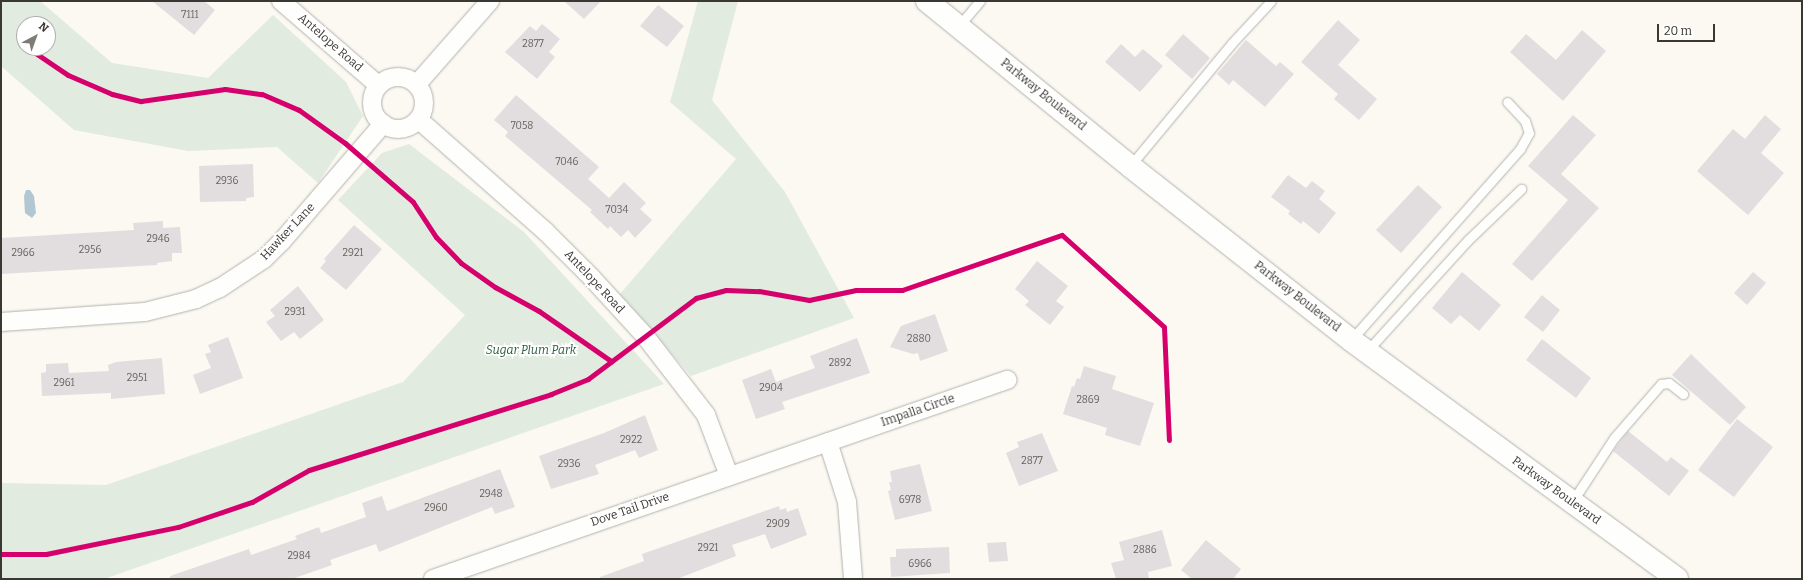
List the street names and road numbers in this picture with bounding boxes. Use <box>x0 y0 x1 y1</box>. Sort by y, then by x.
street label: Antelope Road <box>295 11 365 75</box>
street label: Parkway Boulevard <box>997 56 1089 134</box>
street label: Hawker Lane <box>258 200 318 264</box>
street label: Antelope Road <box>561 247 627 317</box>
street label: Parkway Boulevard <box>1251 259 1343 335</box>
street label: Impalla Circle <box>879 392 957 430</box>
street label: Parkway Boulevard <box>1509 454 1603 528</box>
street label: Dove Tail Drive <box>589 490 671 530</box>

